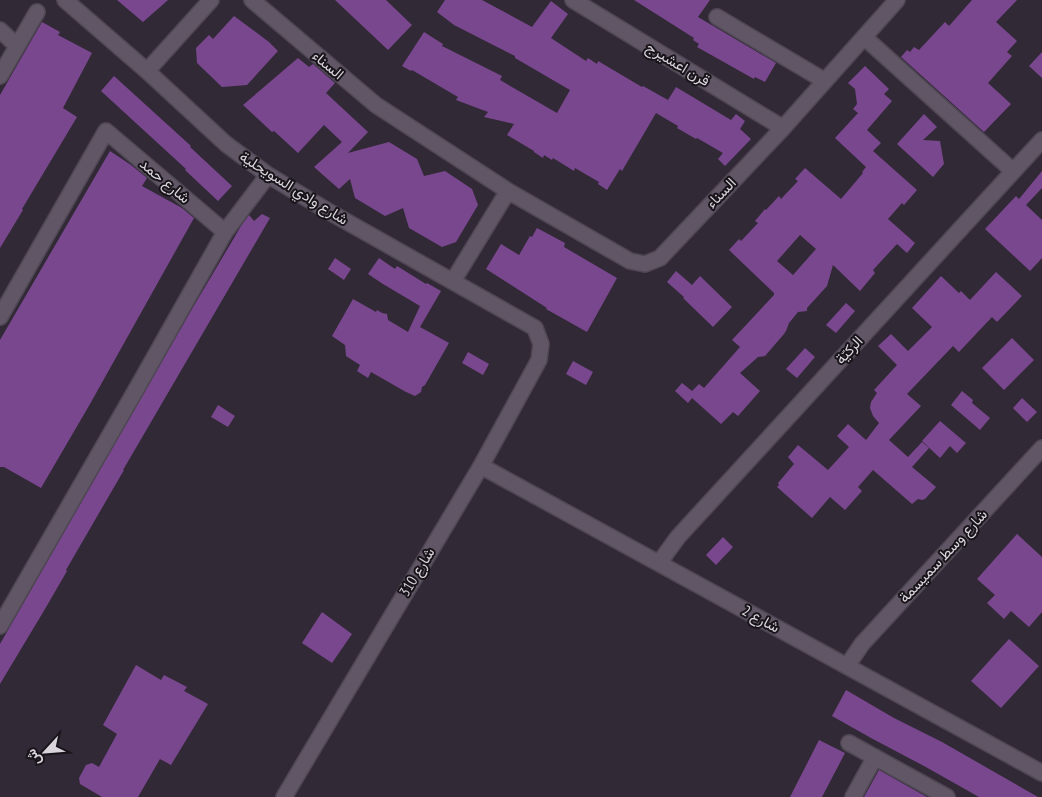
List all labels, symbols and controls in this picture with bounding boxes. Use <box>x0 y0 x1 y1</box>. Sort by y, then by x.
street label: قرن اعشيرج <box>642 37 714 92</box>
street label: السناء <box>309 46 348 83</box>
street label: شارع وادي السويحلية <box>234 147 352 232</box>
street label: شارع حمد <box>135 154 195 209</box>
street label: السناء <box>701 173 740 212</box>
street label: الركيّة <box>831 331 867 368</box>
street label: شارع وسط سميسمة <box>894 505 993 608</box>
street label: شارع 310 <box>395 544 440 601</box>
street label: شارع 2 <box>738 601 784 638</box>
north arrow <box>20 727 70 777</box>
text: ش <box>21 746 45 769</box>

